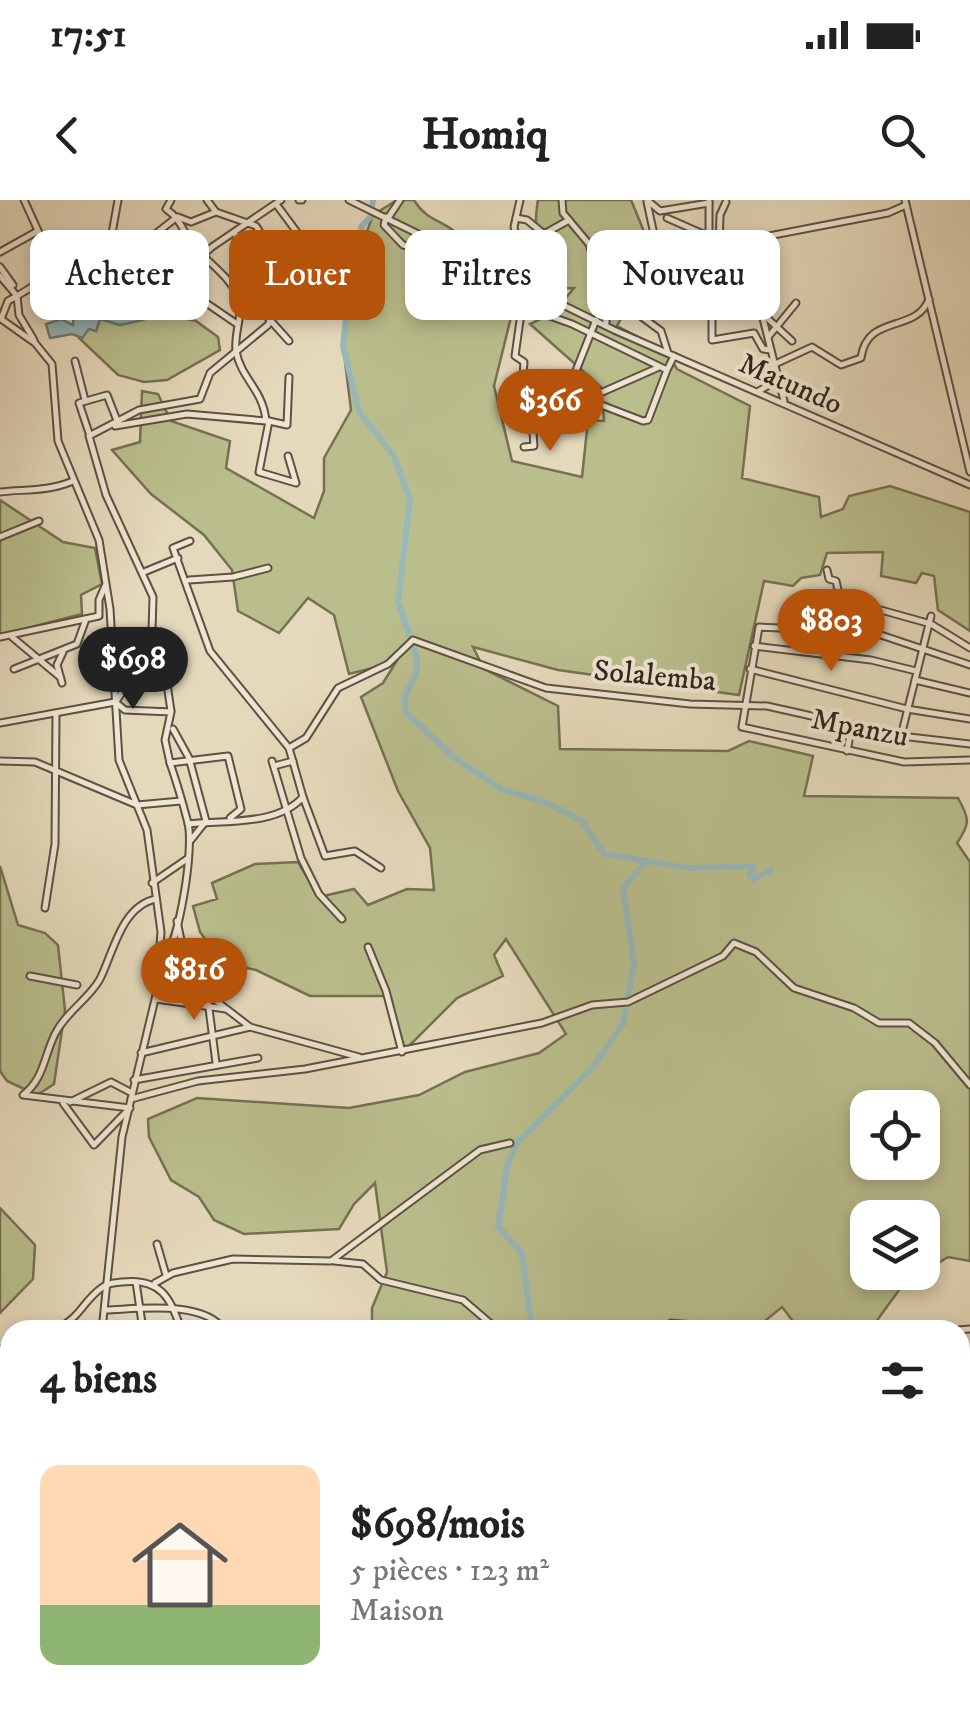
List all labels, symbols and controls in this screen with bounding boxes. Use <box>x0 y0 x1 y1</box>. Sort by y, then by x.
text: 17:51 <box>50 11 127 59</box>
text: Homiq <box>422 107 548 163</box>
icon: back <box>40 108 95 163</box>
icon: search <box>875 108 930 163</box>
chip: Acheter <box>30 230 209 320</box>
chip: Louer <box>229 230 385 320</box>
chip: Filtres <box>405 230 567 320</box>
chip: Nouveau <box>587 230 780 320</box>
street label: Matundo <box>733 345 848 424</box>
pin: $366 <box>491 369 609 454</box>
text: $366 <box>519 381 581 421</box>
pin: $803 <box>772 589 890 674</box>
text: $803 <box>800 601 862 641</box>
pin: $698 <box>74 627 192 712</box>
text: $698 <box>100 639 166 679</box>
street label: Solalemba <box>592 653 718 700</box>
street label: Mpanzu <box>808 701 911 756</box>
pin: $816 <box>135 938 253 1023</box>
text: $816 <box>163 950 225 990</box>
map controls <box>850 1090 940 1290</box>
button: locate <box>850 1090 940 1180</box>
button: layers <box>850 1200 940 1290</box>
icon: filters <box>875 1353 930 1408</box>
text: 4 biens <box>40 1354 157 1406</box>
text: $698/mois <box>350 1499 525 1551</box>
icon: home <box>120 1505 240 1625</box>
text: 5 pièces · 123 m² <box>350 1551 549 1591</box>
text: Maison <box>350 1591 444 1631</box>

